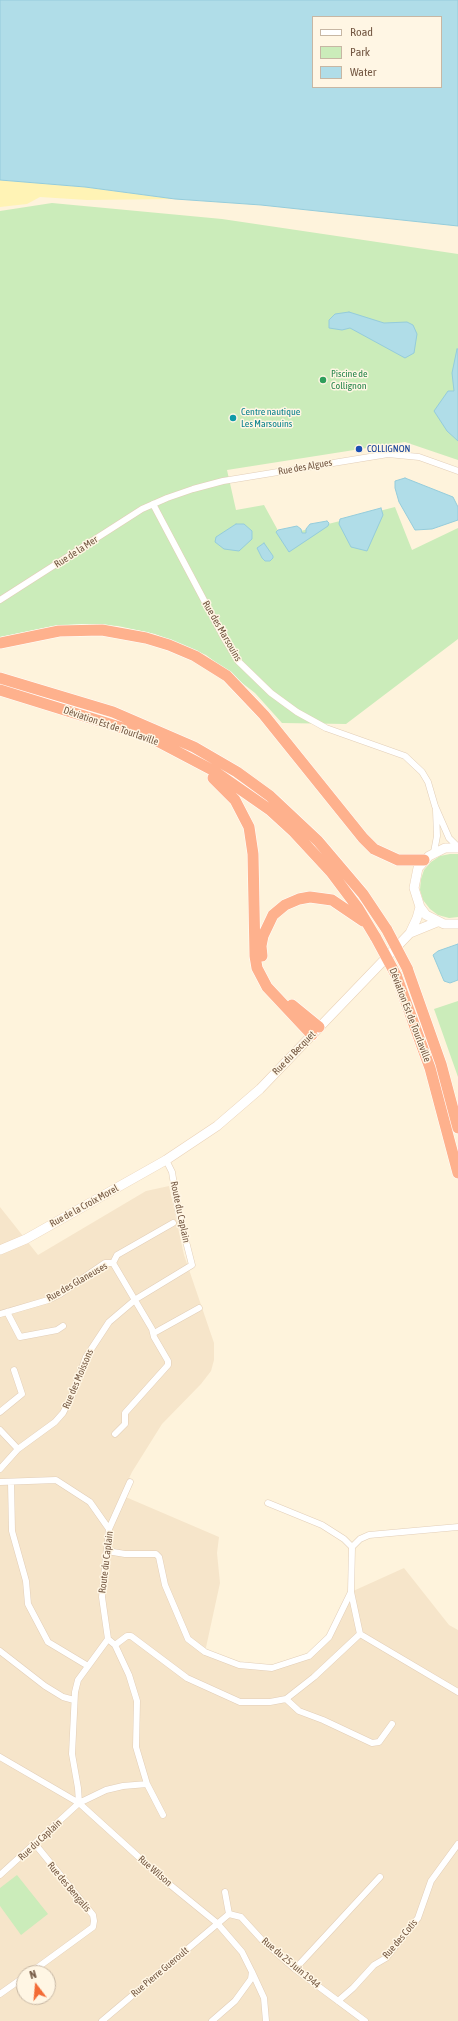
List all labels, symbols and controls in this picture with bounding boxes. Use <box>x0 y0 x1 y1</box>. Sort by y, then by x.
legend <box>312 16 442 88</box>
text: Road <box>350 25 373 39</box>
text: Park <box>350 45 370 59</box>
text: Water <box>350 65 376 79</box>
place label: Piscine de Collignon <box>331 368 368 392</box>
marker: Piscine de Collignon <box>318 375 328 385</box>
place label: Centre nautique Les Marsouins <box>241 406 300 430</box>
marker: Centre nautique Les Marsouins <box>228 413 238 423</box>
place label: COLLIGNON <box>367 443 410 455</box>
marker: COLLIGNON <box>354 444 364 454</box>
street label: Rue des Algues <box>277 456 333 478</box>
street label: Rue de la Mer <box>52 534 100 570</box>
street label: Rue des Marsouins <box>200 599 244 663</box>
street label: Déviation Est de Tourlaville <box>62 704 160 748</box>
street label: Déviation Est de Tourlaville <box>387 966 433 1064</box>
street label: Rue du Becquet <box>270 1028 318 1078</box>
street label: Route du Caplain <box>168 1180 192 1244</box>
street label: Rue de la Croix Morel <box>48 1182 120 1230</box>
street label: Rue des Glaneuses <box>44 1260 110 1304</box>
street label: Rue des Moissons <box>60 1347 96 1411</box>
street label: Route du Caplain <box>96 1530 116 1594</box>
street label: Rue du Caplain <box>16 1817 64 1863</box>
street label: Rue Wilson <box>136 1853 174 1889</box>
street label: Rue des Bengalis <box>45 1860 93 1914</box>
street label: Rue des Cotis <box>380 1917 420 1961</box>
street label: Rue du 25 Juin 1944 <box>259 1935 323 1991</box>
street label: Rue Pierre Gueroult <box>129 1944 191 2000</box>
north arrow <box>16 1965 56 2005</box>
text: N <box>28 1968 38 1981</box>

